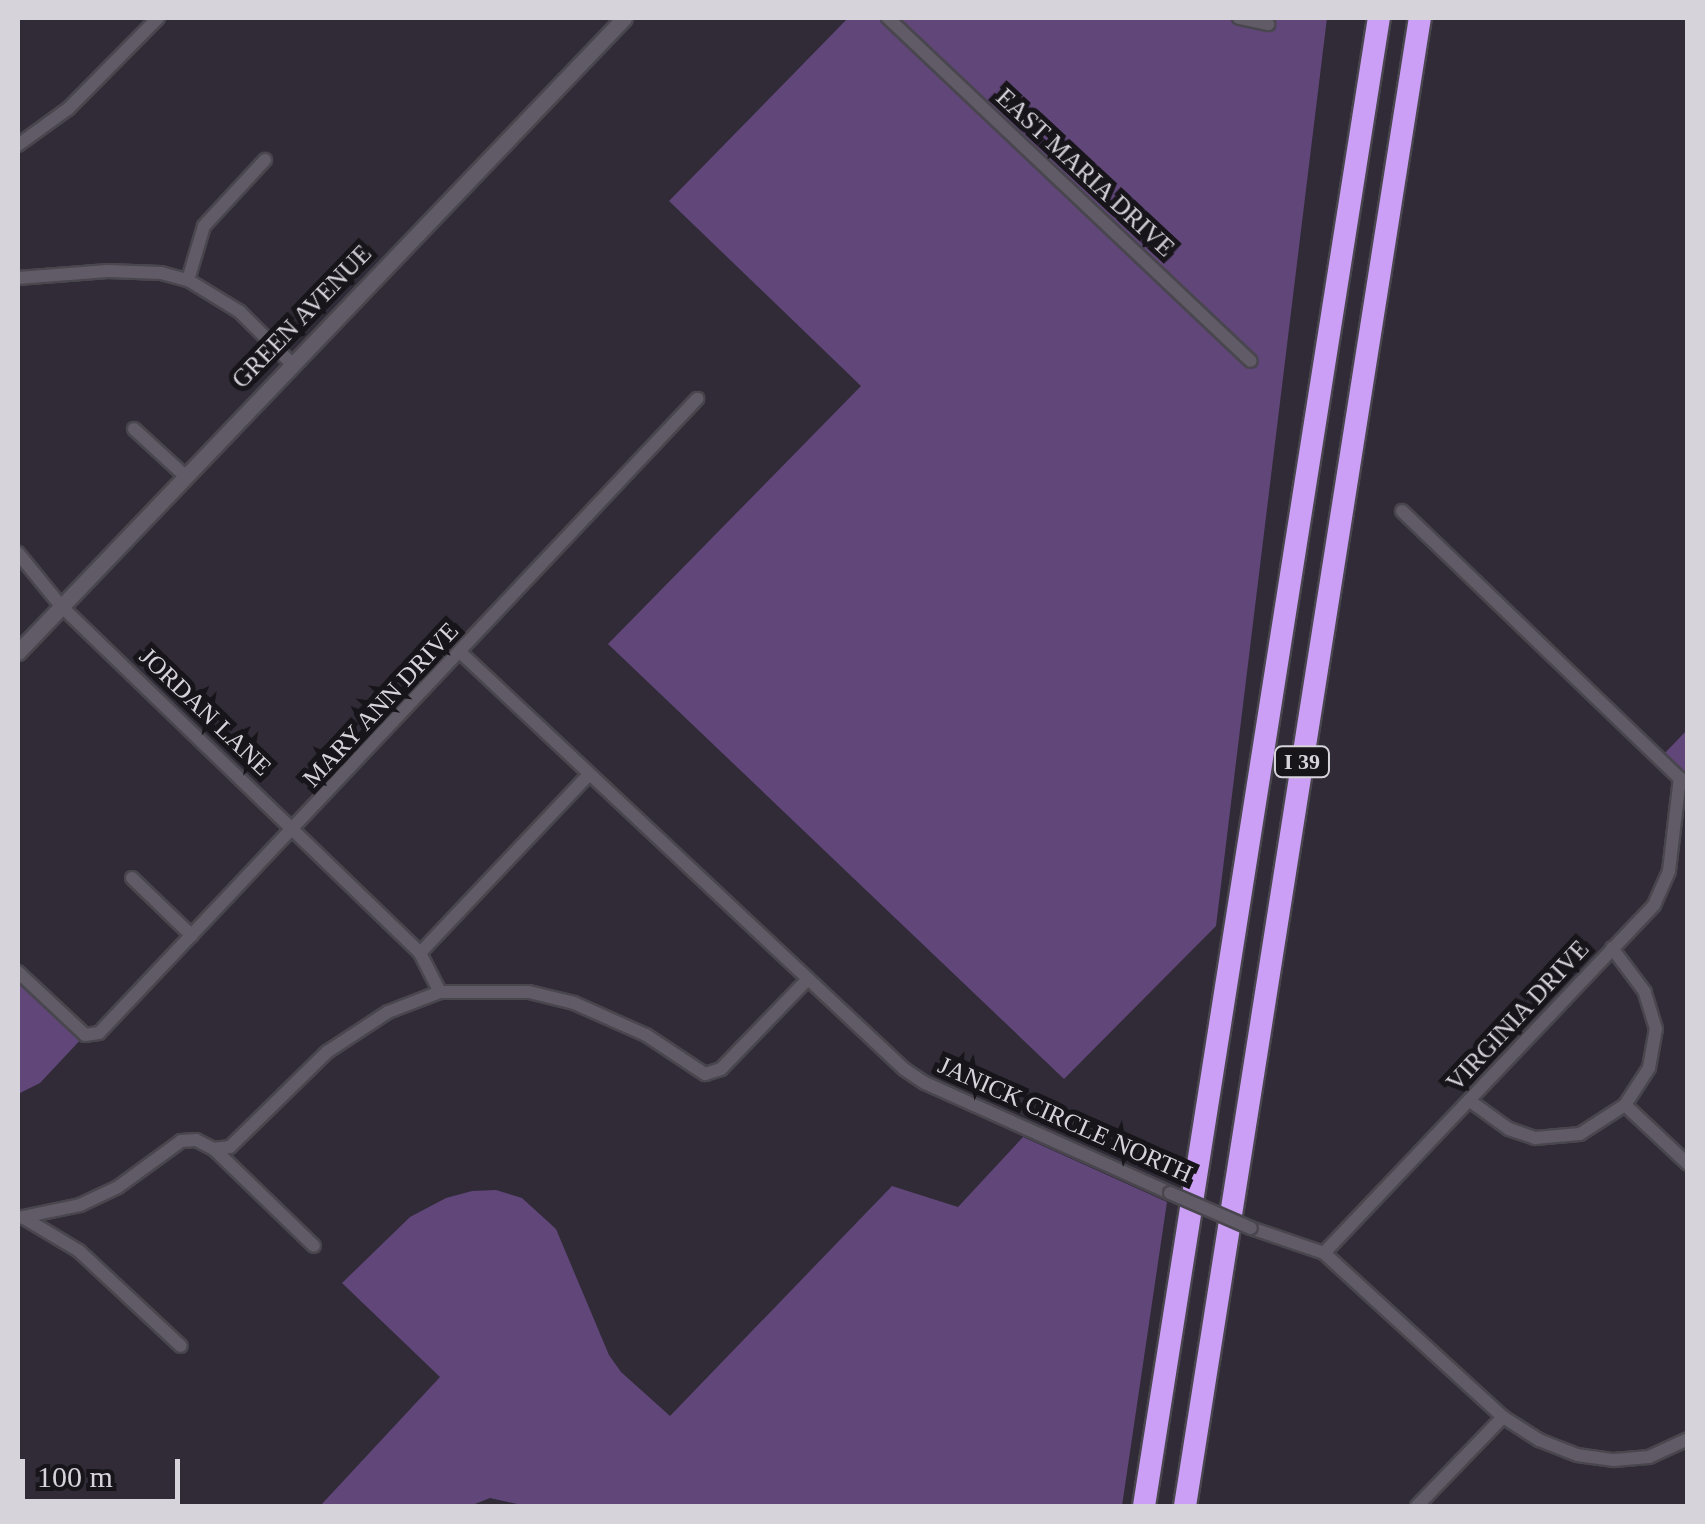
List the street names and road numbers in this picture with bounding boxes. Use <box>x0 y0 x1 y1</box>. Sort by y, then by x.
street label: EAST MARIA DRIVE <box>989 82 1181 264</box>
street label: GREEN AVENUE <box>226 239 378 395</box>
street label: MARY ANN DRIVE <box>296 616 466 794</box>
street label: JORDAN LANE <box>133 642 277 782</box>
road number: I 39 <box>1272 745 1332 779</box>
street label: VIRGINIA DRIVE <box>1440 934 1596 1098</box>
street label: JANICK CIRCLE NORTH <box>933 1050 1197 1190</box>

